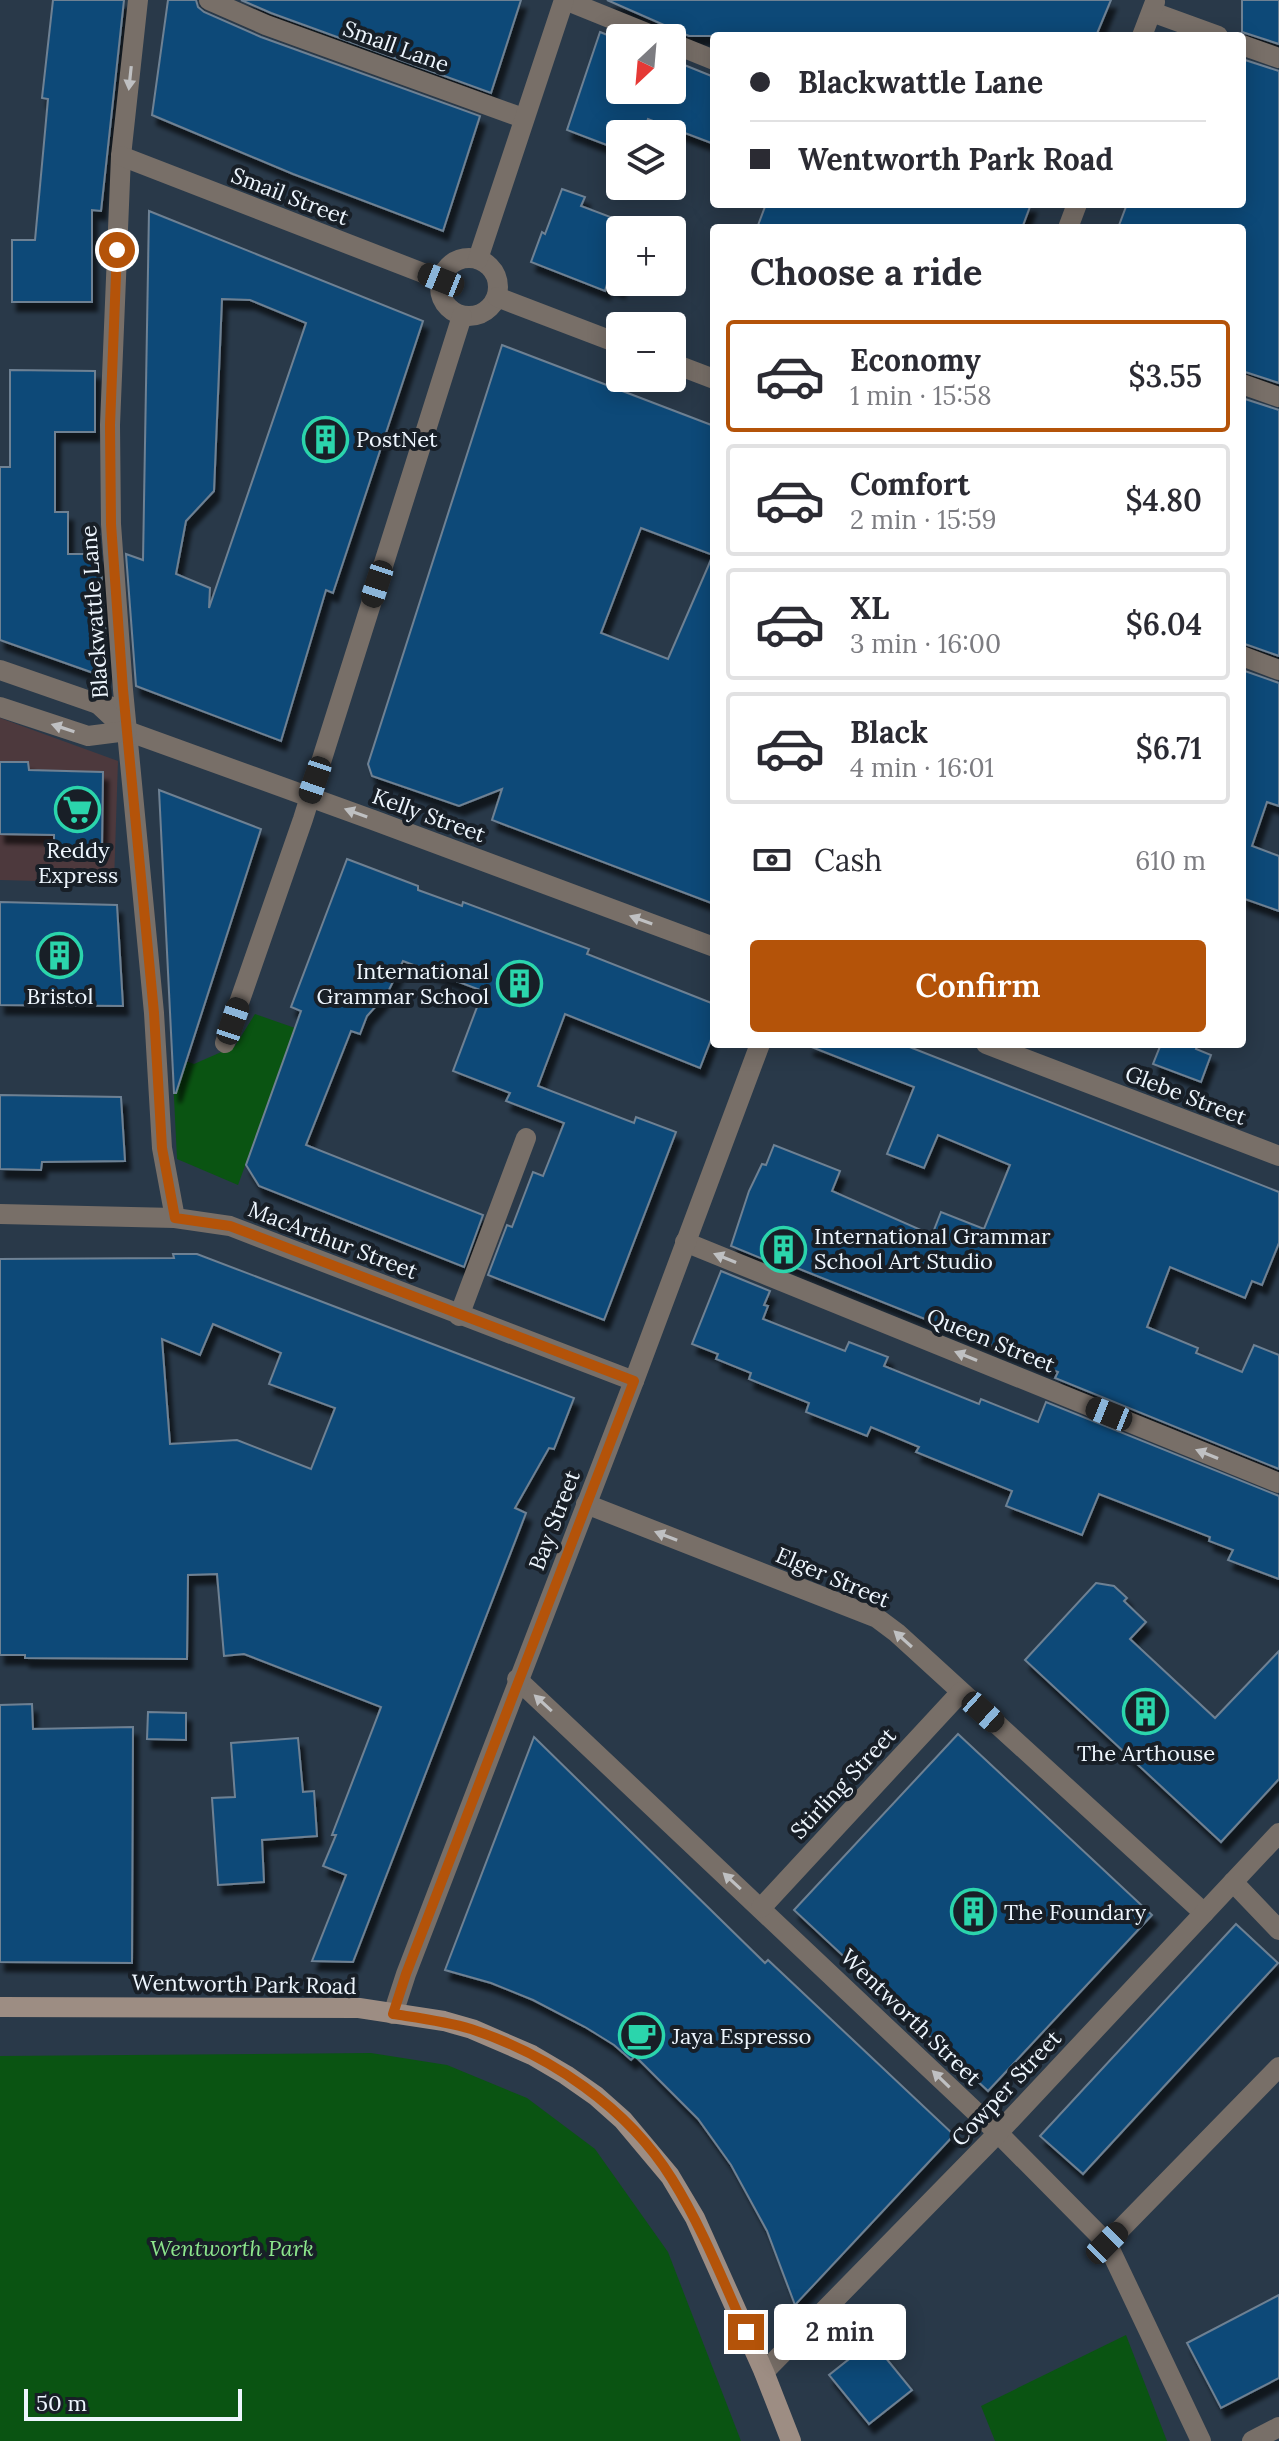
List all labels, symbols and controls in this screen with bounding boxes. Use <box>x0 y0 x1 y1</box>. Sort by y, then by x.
street label: Small Lane <box>339 14 453 78</box>
north arrow <box>606 24 686 104</box>
map controls <box>606 24 686 392</box>
text: Blackwattle Lane <box>798 63 1043 101</box>
one-way arrow <box>123 66 136 91</box>
button: layers <box>606 120 686 200</box>
text: Wentworth Park Road <box>798 140 1113 178</box>
street label: Smail Street <box>227 161 353 231</box>
button: + <box>606 216 686 296</box>
route start <box>99 232 135 268</box>
text: Choose a ride <box>750 249 982 295</box>
car <box>414 260 468 300</box>
button: − <box>606 312 686 392</box>
icon: car <box>754 340 826 412</box>
text: Economy <box>850 341 981 379</box>
text: $3.55 <box>1129 357 1202 395</box>
text: 1 min · 15:58 <box>850 379 992 412</box>
building icon: PostNet <box>301 415 349 463</box>
place label: PostNet <box>356 425 438 453</box>
icon: car <box>754 464 826 536</box>
text: Comfort <box>850 465 970 503</box>
text: $4.80 <box>1126 481 1202 519</box>
text: 2 min · 15:59 <box>850 503 997 536</box>
street label: Blackwattle Lane <box>74 524 114 700</box>
car <box>358 557 396 611</box>
icon: car <box>754 588 826 660</box>
text: XL <box>850 589 889 627</box>
text: $6.04 <box>1126 605 1202 643</box>
text: 3 min · 16:00 <box>850 627 1001 660</box>
icon: car <box>754 712 826 784</box>
text: Black <box>850 713 928 751</box>
one-way arrow <box>50 721 74 733</box>
text: $6.71 <box>1136 729 1202 767</box>
text: 4 min · 16:01 <box>850 751 994 784</box>
car <box>296 753 334 807</box>
street label: Kelly Street <box>369 782 490 849</box>
supermarket icon: Reddy Express <box>54 785 102 833</box>
one-way arrow <box>344 806 368 819</box>
place label: Reddy Express <box>38 836 118 889</box>
icon: cash <box>750 838 794 882</box>
text: Cash <box>814 841 882 879</box>
text: 610 m <box>1135 844 1206 877</box>
one-way arrow <box>629 913 653 926</box>
building icon: Bristol <box>36 931 84 979</box>
button: Confirm <box>750 940 1206 1032</box>
place label: International Grammar School <box>316 957 489 1010</box>
building icon: International Grammar School <box>496 960 544 1008</box>
place label: Bristol <box>27 982 93 1010</box>
car <box>214 994 252 1048</box>
street label: Glebe Street <box>1121 1059 1251 1131</box>
street label: MacArthur Street <box>244 1195 422 1285</box>
place label: International Grammar School Art Studio <box>814 1222 1051 1275</box>
building icon: International Grammar School Art Studio <box>759 1225 807 1273</box>
one-way arrow <box>713 1251 737 1264</box>
street label: Queen Street <box>923 1302 1060 1379</box>
one-way arrow <box>954 1349 978 1362</box>
car <box>1082 1394 1136 1434</box>
one-way arrow <box>1195 1447 1219 1460</box>
street label: Bay Street <box>522 1466 586 1574</box>
one-way arrow <box>654 1529 678 1542</box>
street label: Elger Street <box>772 1540 895 1614</box>
one-way arrow <box>894 1631 914 1648</box>
car <box>957 1687 1009 1737</box>
building icon: The Arthouse <box>1122 1688 1170 1736</box>
one-way arrow <box>534 1694 553 1713</box>
street label: Stirling Street <box>784 1721 902 1845</box>
place label: The Arthouse <box>1077 1739 1215 1767</box>
one-way arrow <box>723 1872 742 1890</box>
building icon: The Foundary <box>949 1888 997 1936</box>
place label: The Foundary <box>1004 1898 1146 1926</box>
street label: Wentworth Street <box>835 1943 988 2092</box>
street label: Wentworth Park Road <box>131 1968 357 2000</box>
cafe icon: Jaya Espresso <box>617 2012 665 2060</box>
place label: Jaya Espresso <box>671 2022 811 2050</box>
street label: Cowper Street <box>945 2024 1067 2152</box>
one-way arrow <box>932 2070 951 2088</box>
car <box>1082 2218 1132 2268</box>
park label: Wentworth Park <box>150 2234 314 2262</box>
callout: 2 min <box>774 2304 906 2360</box>
route end <box>728 2314 764 2350</box>
text: 2 min <box>806 2315 874 2348</box>
scale bar <box>24 2385 242 2421</box>
text: 50 m <box>36 2389 87 2417</box>

